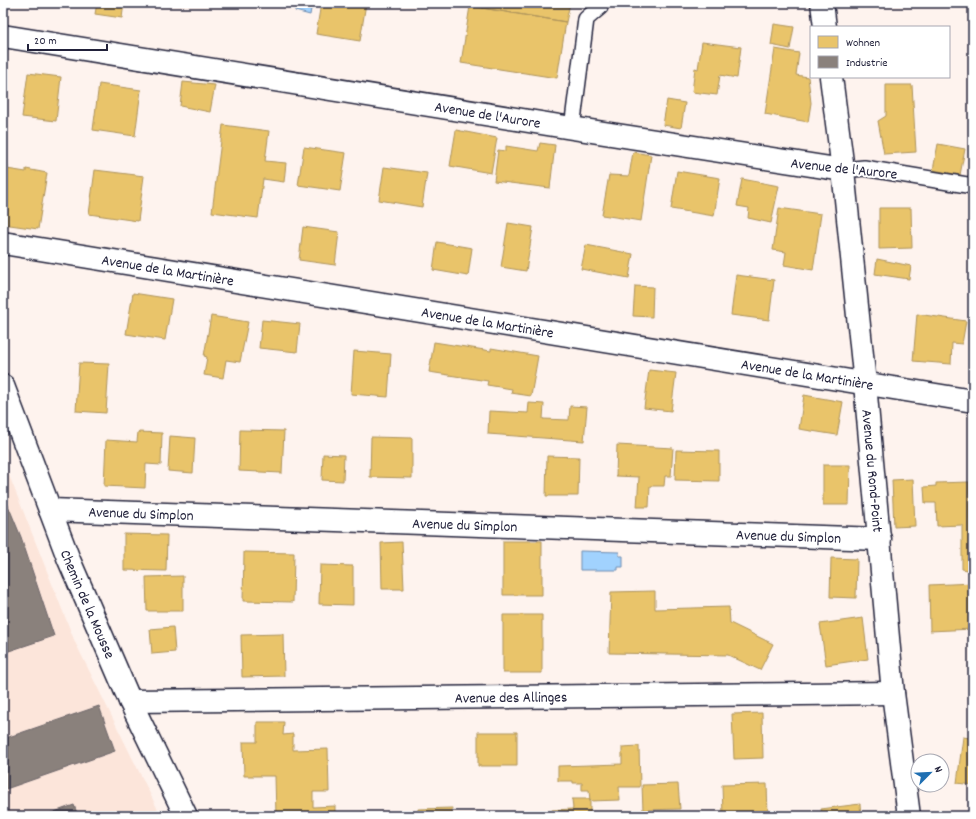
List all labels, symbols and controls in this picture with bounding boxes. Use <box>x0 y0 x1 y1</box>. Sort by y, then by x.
scale bar <box>28 26 107 52</box>
legend <box>810 26 950 78</box>
text: 20 m <box>34 33 57 50</box>
text: Wohnen <box>846 35 881 52</box>
text: Industrie <box>846 55 887 72</box>
street label: Avenue de l'Aurore <box>433 97 542 136</box>
street label: Avenue de l'Aurore <box>789 153 899 187</box>
street label: Avenue de la Martinière <box>100 250 236 293</box>
street label: Avenue de la Martinière <box>420 302 555 346</box>
street label: Avenue de la Martinière <box>739 354 875 398</box>
street label: Avenue du Rond-Point <box>854 409 887 534</box>
street label: Avenue du Simplon <box>88 502 194 528</box>
street label: Avenue du Simplon <box>412 514 518 539</box>
street label: Avenue du Simplon <box>735 525 842 551</box>
street label: Chemin de la Mousse <box>53 547 120 663</box>
street label: Avenue des Allinges <box>455 687 567 711</box>
north arrow <box>910 753 950 793</box>
text: N <box>929 764 946 776</box>

